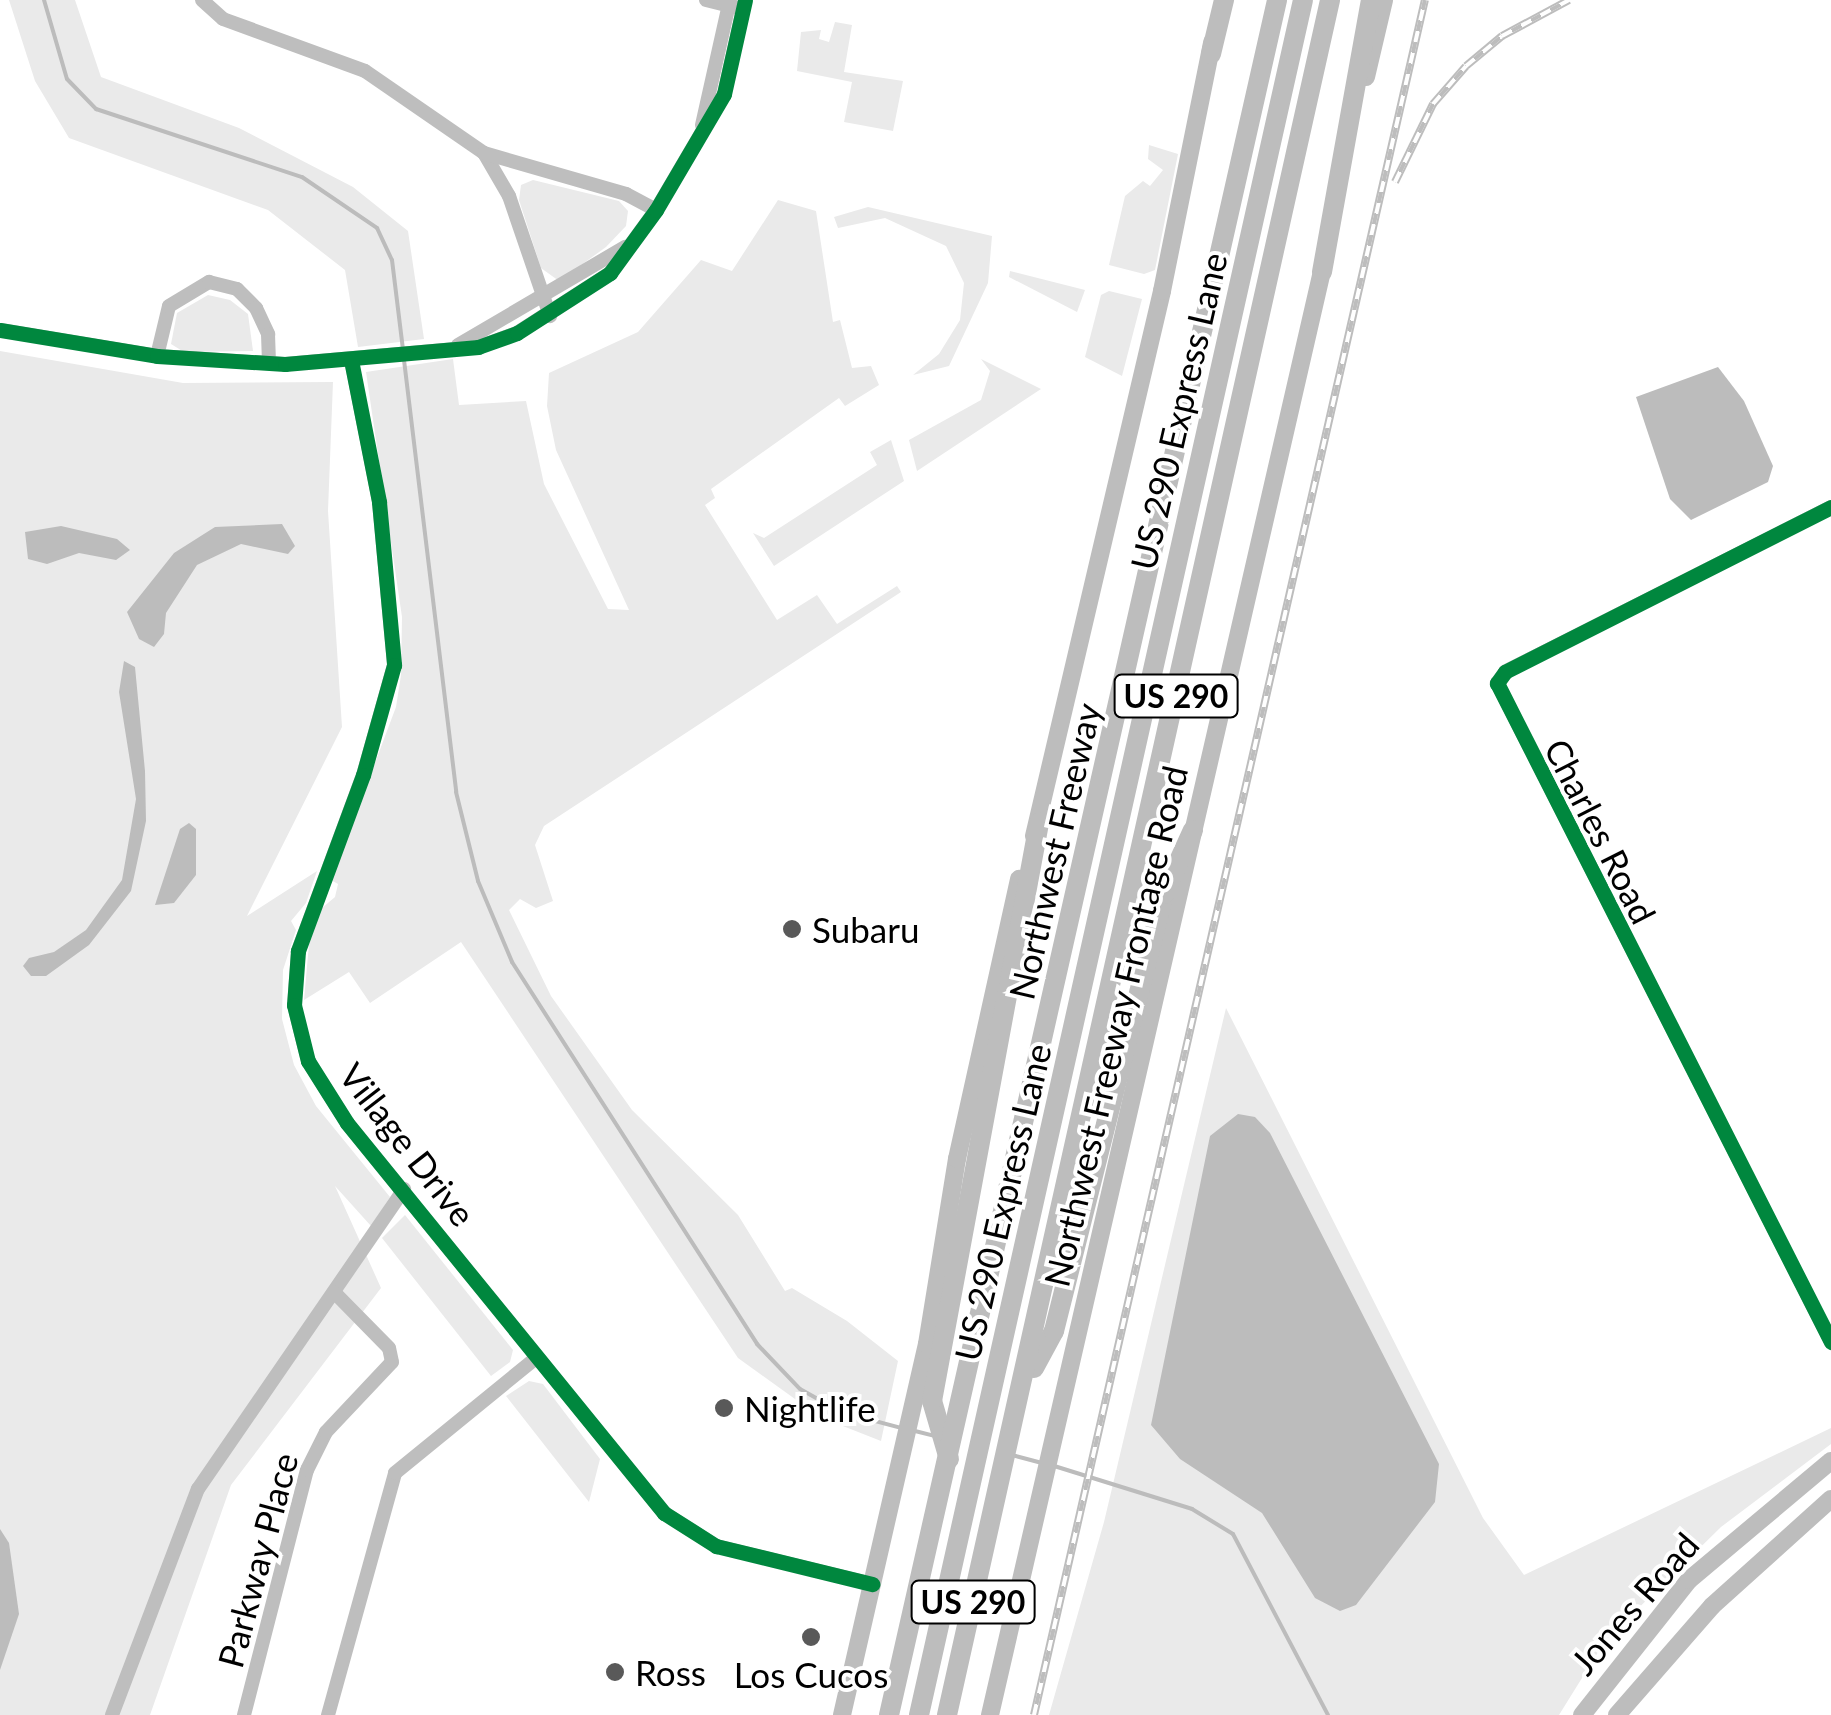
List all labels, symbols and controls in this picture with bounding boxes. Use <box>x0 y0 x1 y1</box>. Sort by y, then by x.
street label: US 290 Express Lane <box>1121 248 1235 574</box>
road number: US 290 <box>1114 669 1238 723</box>
street label: Northwest Freeway <box>1000 699 1108 1003</box>
street label: Charles Road <box>1537 732 1665 930</box>
street label: Northwest Freeway Frontage Road <box>1034 761 1196 1291</box>
place label: Subaru <box>812 908 919 950</box>
marker: Subaru <box>781 918 803 940</box>
street label: US 290 Express Lane <box>945 1039 1059 1365</box>
street label: Village Drive <box>331 1054 485 1234</box>
place label: Nightlife <box>744 1387 876 1429</box>
marker: Nightlife <box>713 1397 735 1419</box>
street label: Parkway Place <box>208 1448 306 1672</box>
street label: Jones Road <box>1561 1524 1707 1682</box>
road number: US 290 <box>910 1575 1036 1629</box>
marker: Los Cucos <box>800 1626 822 1648</box>
place label: Ross <box>635 1651 706 1693</box>
place label: Los Cucos <box>734 1653 888 1695</box>
marker: Ross <box>604 1661 626 1683</box>

